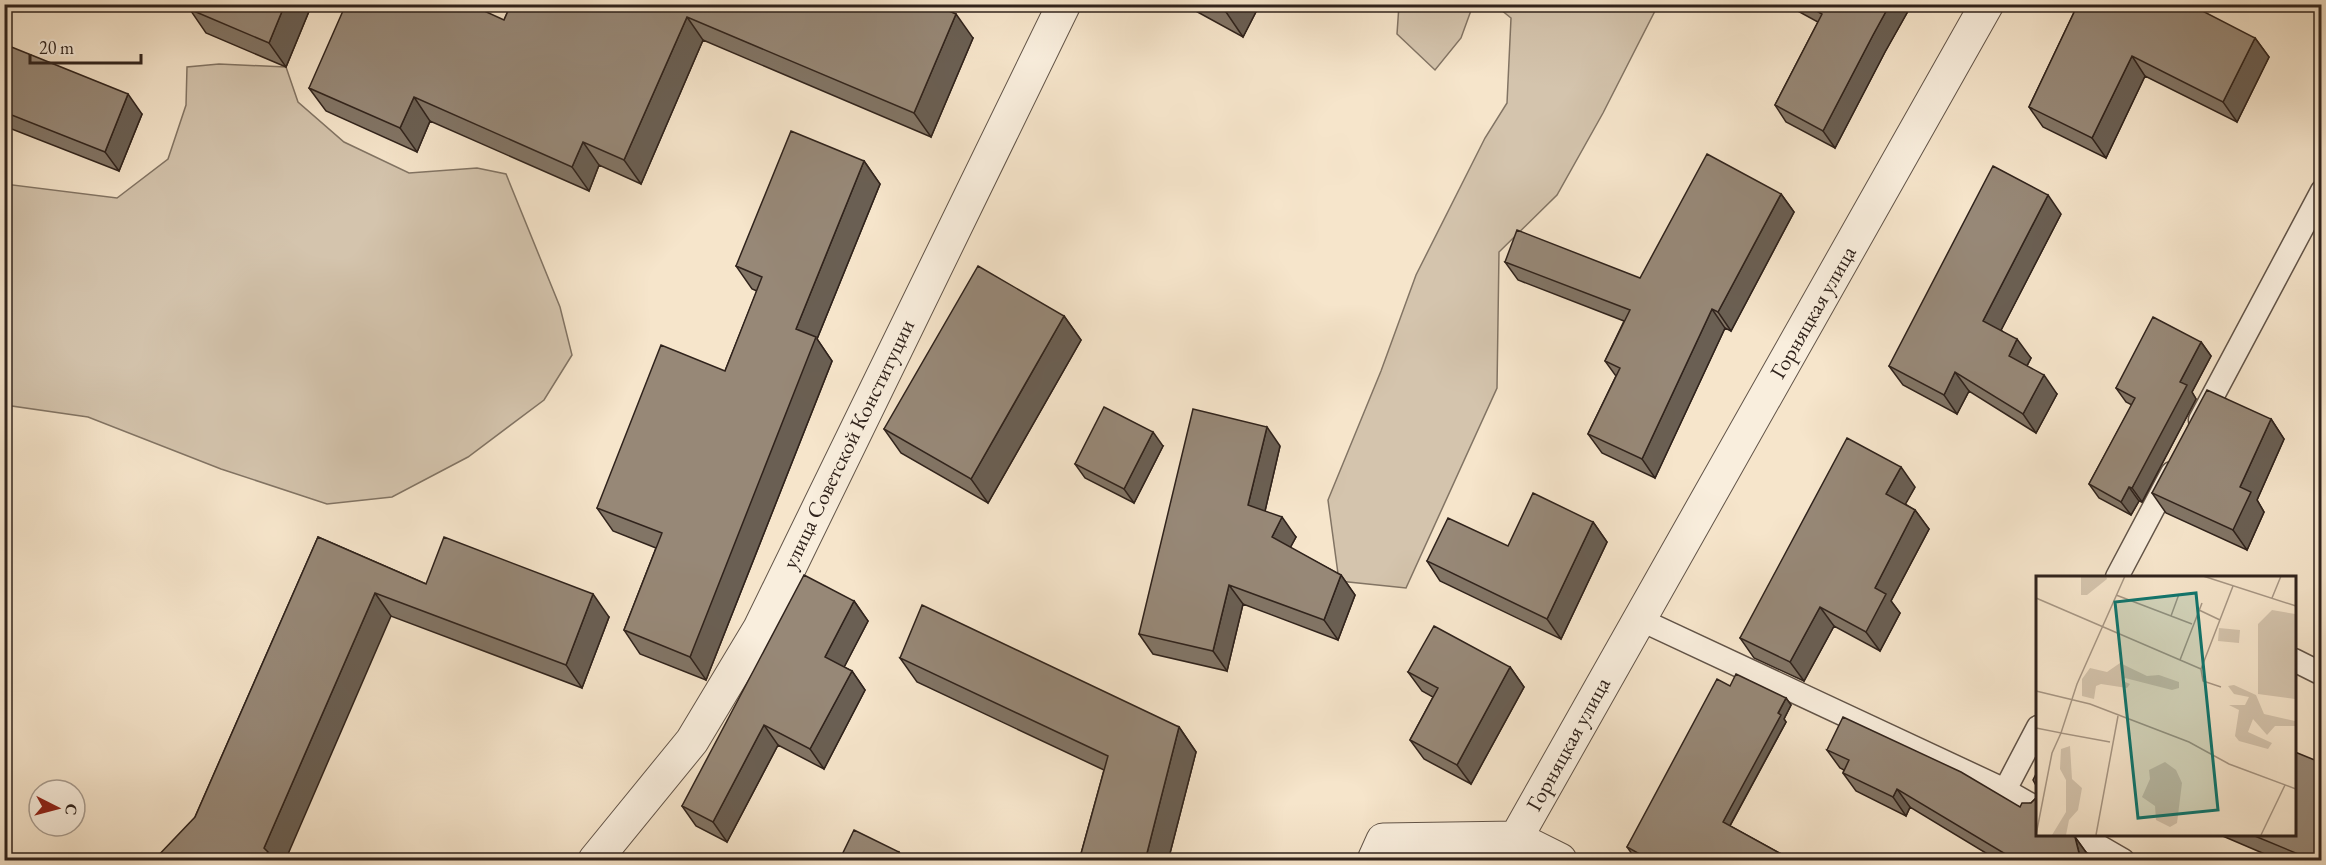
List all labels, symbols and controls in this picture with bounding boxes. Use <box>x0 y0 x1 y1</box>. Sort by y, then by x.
scale bar <box>30 27 141 65</box>
text: 20 m <box>39 36 74 59</box>
street label: Горняцкая улица <box>1763 240 1863 384</box>
street label: улица Советской Конституции <box>775 314 921 574</box>
inset map <box>2036 576 2296 835</box>
street label: Горняцкая улица <box>1519 672 1617 816</box>
north arrow <box>27 778 87 838</box>
text: С <box>60 803 82 816</box>

